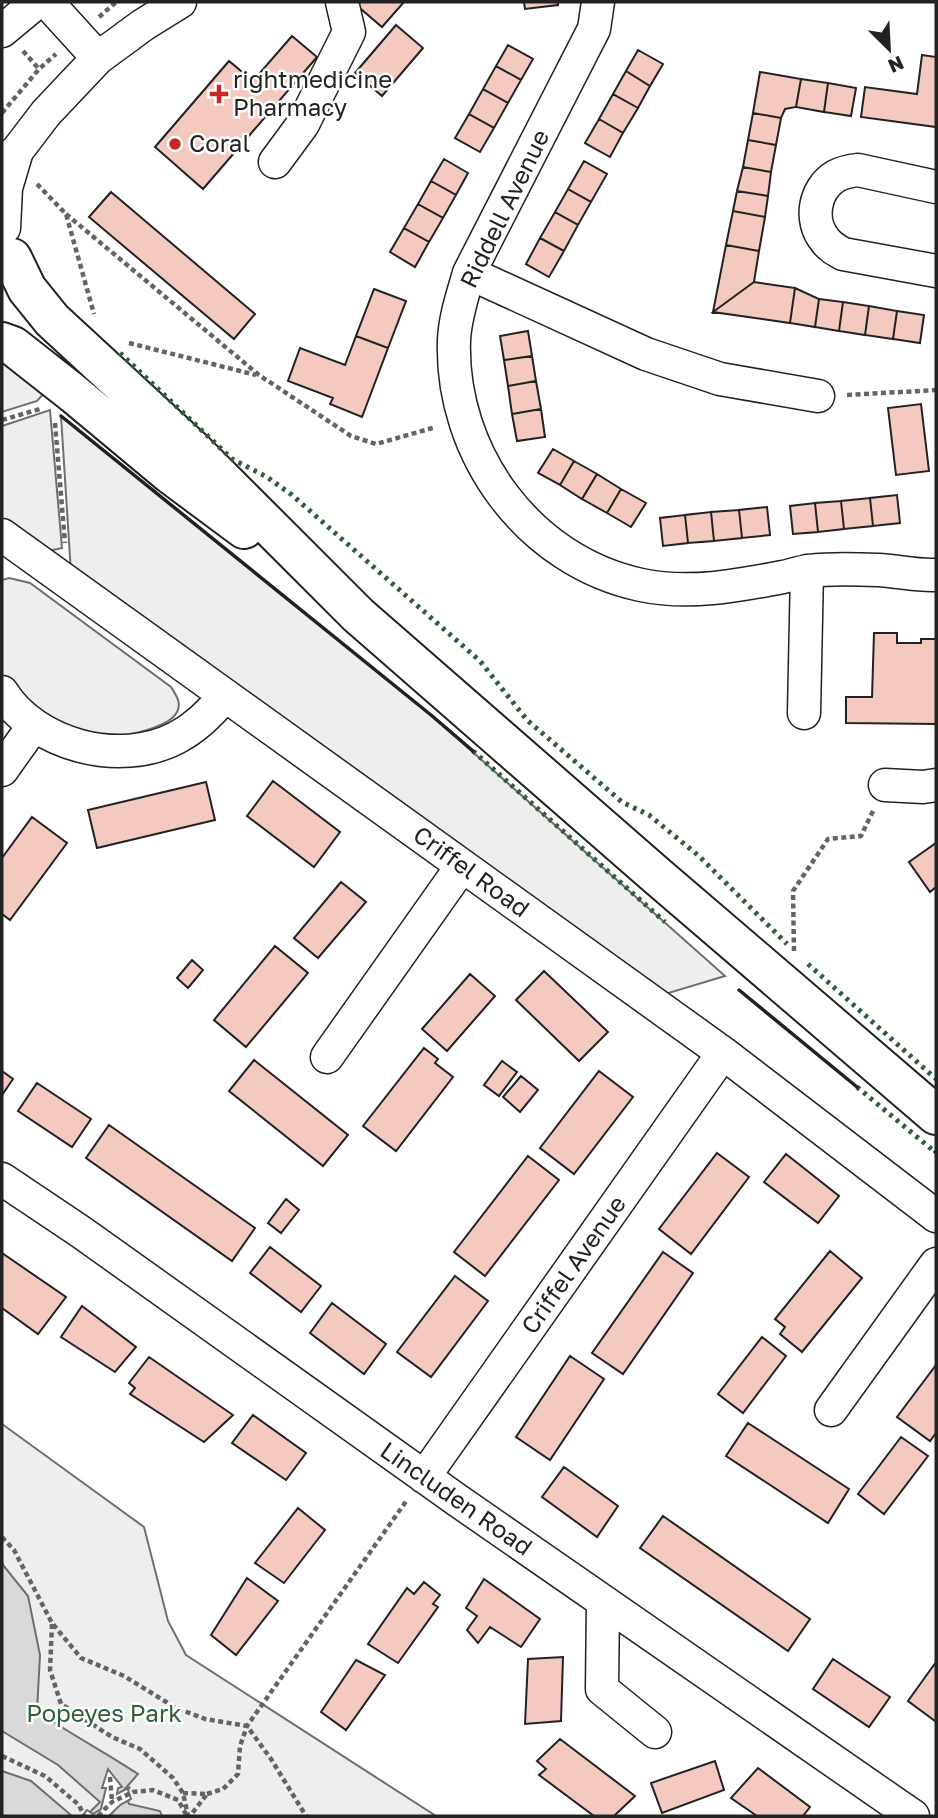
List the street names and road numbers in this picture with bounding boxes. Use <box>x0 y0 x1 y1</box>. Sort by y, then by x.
street label: Riddell Avenue <box>453 125 554 292</box>
street label: Criffel Road <box>408 819 535 923</box>
street label: Criffel Avenue <box>514 1189 631 1339</box>
street label: Lincluden Road <box>375 1435 538 1561</box>

